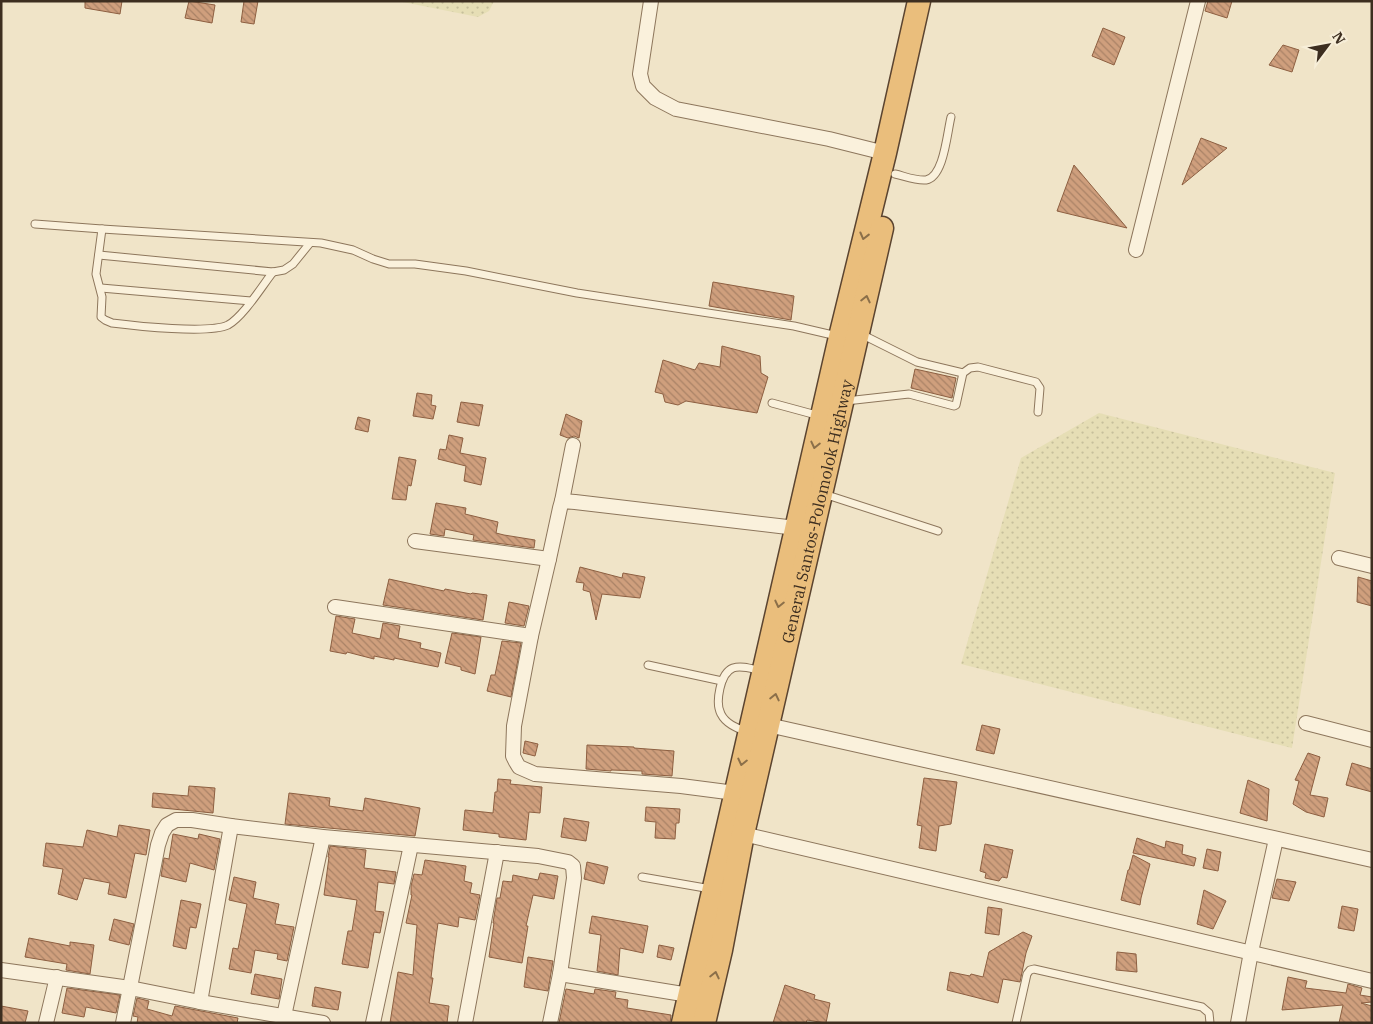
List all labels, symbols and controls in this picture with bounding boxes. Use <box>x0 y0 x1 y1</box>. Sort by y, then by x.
north arrow <box>1303 20 1353 70</box>
text: N <box>1328 29 1350 48</box>
one-way arrow <box>860 232 870 240</box>
one-way arrow <box>860 295 871 304</box>
street label: General Santos-Polomolok Highway <box>777 377 857 645</box>
one-way arrow <box>810 441 821 450</box>
one-way arrow <box>774 599 785 608</box>
one-way arrow <box>769 692 780 701</box>
one-way arrow <box>737 758 748 767</box>
one-way arrow <box>709 971 720 980</box>

